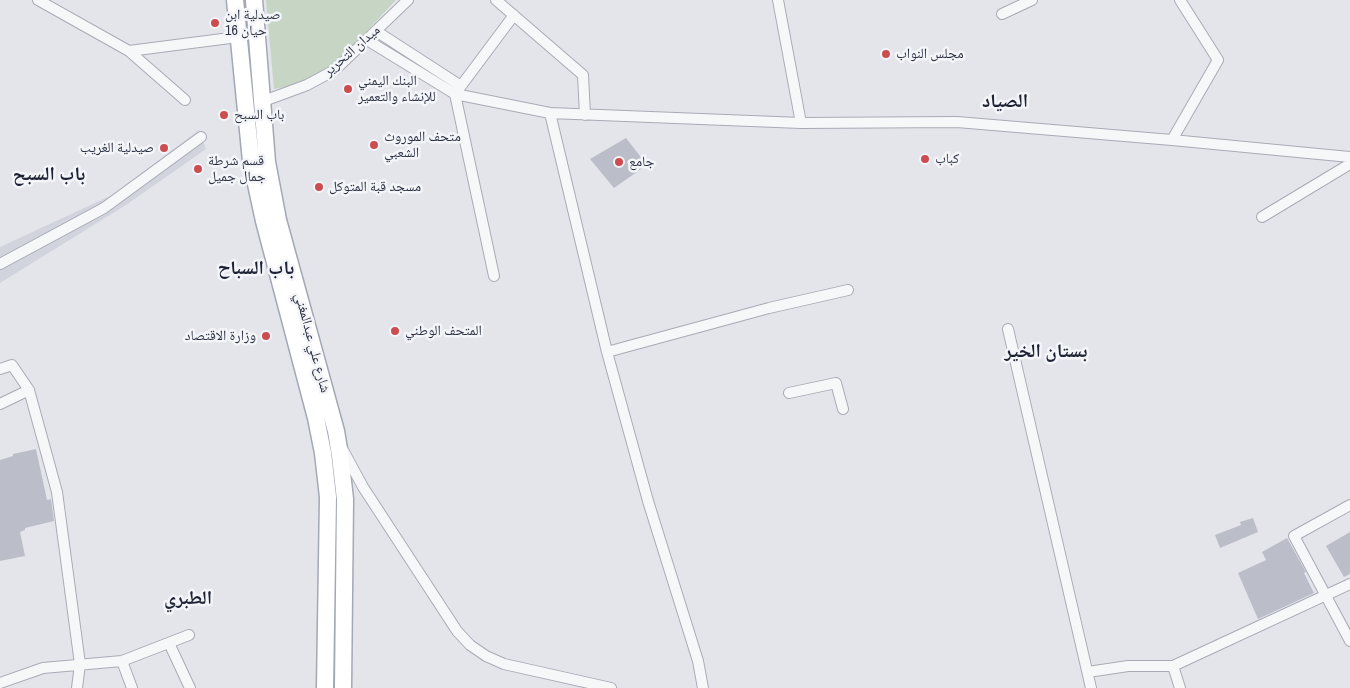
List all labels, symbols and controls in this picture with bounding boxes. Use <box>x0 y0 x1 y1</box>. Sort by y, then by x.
place label: صيدلية ابن حيان 16 <box>225 7 281 40</box>
marker: صيدلية ابن حيان 16 <box>209 17 221 29</box>
street label: ميدان التحرير <box>320 22 384 80</box>
place label: مجلس النواب <box>896 46 964 62</box>
marker: مجلس النواب <box>880 48 892 60</box>
place label: البنك اليمني للإنشاء والتعمير <box>358 73 436 105</box>
marker: البنك اليمني للإنشاء والتعمير <box>342 83 354 95</box>
district label: الصياد <box>982 91 1028 113</box>
place label: باب السبح <box>234 107 284 123</box>
marker: باب السبح <box>218 109 230 121</box>
place label: متحف الموروث الشعبي <box>384 129 461 162</box>
marker: متحف الموروث الشعبي <box>368 139 380 151</box>
place label: صيدلية الغريب <box>80 140 154 156</box>
marker: صيدلية الغريب <box>158 142 170 154</box>
place label: كباب <box>935 151 959 167</box>
place label: قسم شرطة جمال جميل <box>208 153 266 186</box>
marker: كباب <box>919 153 931 165</box>
place label: جامع <box>629 154 655 170</box>
marker: جامع <box>613 156 625 168</box>
marker: قسم شرطة جمال جميل <box>192 163 204 175</box>
district label: باب السبح <box>13 164 85 186</box>
place label: مسجد قبة المتوكل <box>329 179 421 195</box>
marker: مسجد قبة المتوكل <box>313 181 325 193</box>
district label: باب السباح <box>218 258 294 280</box>
street label: شارع علي عبدالمغني <box>291 291 333 395</box>
place label: المتحف الوطني <box>405 323 482 339</box>
marker: المتحف الوطني <box>389 325 401 337</box>
place label: وزارة الاقتصاد <box>185 328 256 344</box>
marker: وزارة الاقتصاد <box>260 330 272 342</box>
district label: بستان الخير <box>1005 341 1087 363</box>
district label: الطبري <box>164 588 212 610</box>

